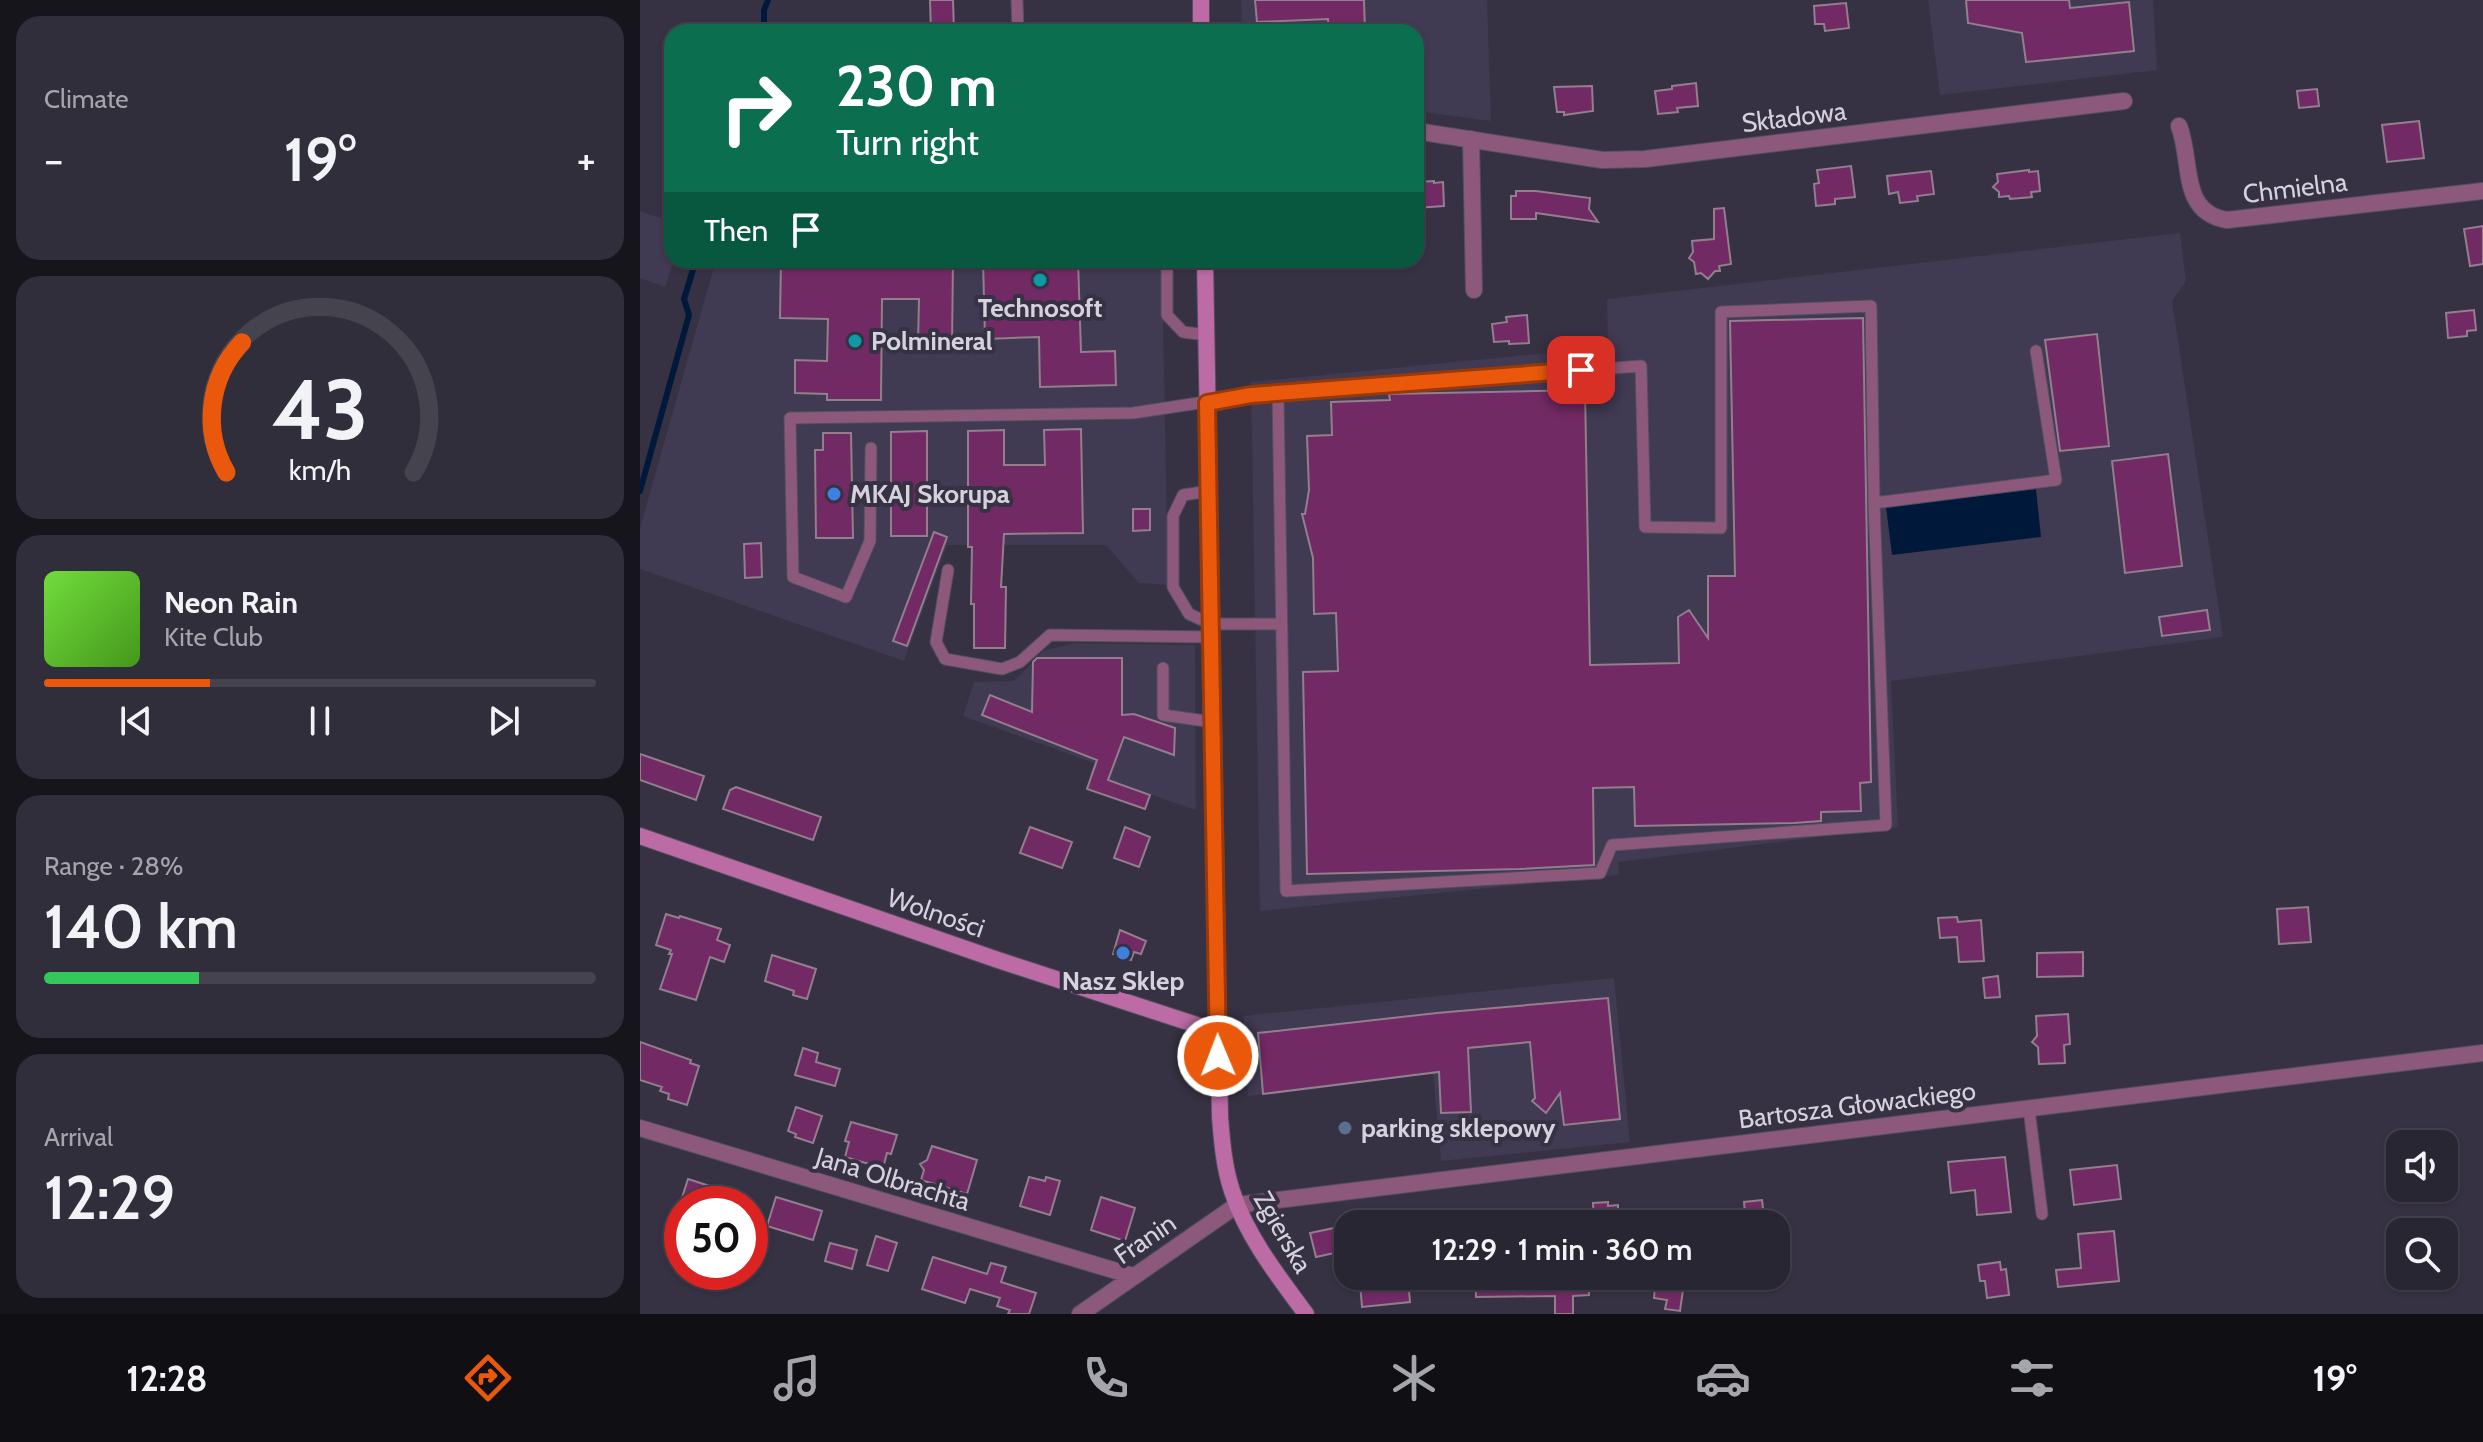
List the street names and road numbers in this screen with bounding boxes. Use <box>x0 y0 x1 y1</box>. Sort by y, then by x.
street label: Składowa <box>1740 95 1849 139</box>
street label: Chmielna <box>2241 166 2350 210</box>
street label: Wolności <box>883 881 989 945</box>
street label: Bartosza Głowackiego <box>1736 1075 1978 1135</box>
street label: Jana Olbrachta <box>811 1140 974 1218</box>
street label: Zgierska <box>1247 1186 1319 1279</box>
street label: Franin <box>1108 1207 1182 1271</box>

